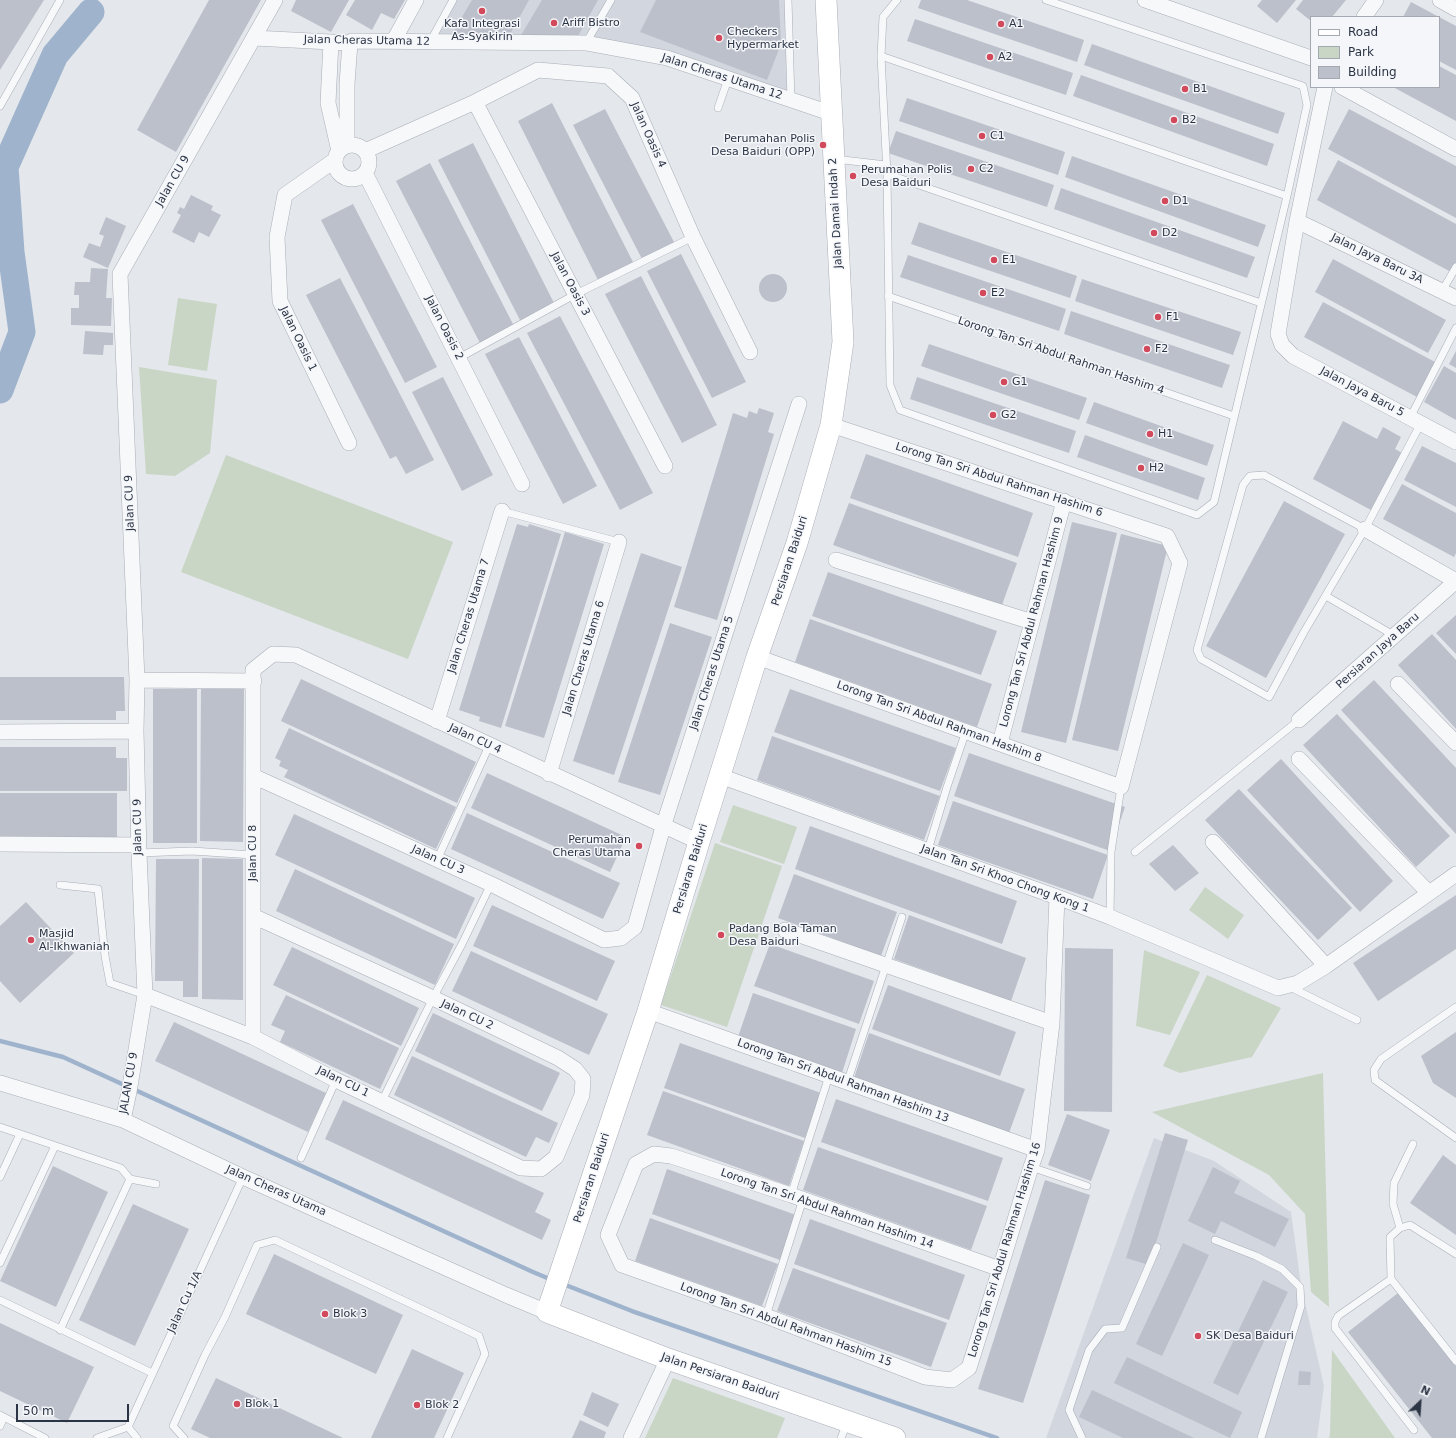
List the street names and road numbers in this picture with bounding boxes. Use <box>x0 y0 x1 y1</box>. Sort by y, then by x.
street label: Jalan Cheras Utama 12 <box>304 33 430 49</box>
street label: Jalan Cheras Utama 12 <box>660 51 784 103</box>
street label: Jalan Oasis 4 <box>628 100 668 170</box>
street label: Jalan CU 9 <box>153 153 193 209</box>
street label: Jalan Damai Indah 2 <box>827 157 845 269</box>
street label: Jalan Jaya Baru 3A <box>1329 231 1425 287</box>
street label: Jalan Oasis 3 <box>548 250 592 318</box>
street label: Jalan Oasis 2 <box>422 294 466 362</box>
street label: Jalan Oasis 1 <box>277 304 319 374</box>
street label: Lorong Tan Sri Abdul Rahman Hashim 4 <box>956 314 1166 398</box>
street label: Jalan Jaya Baru 5 <box>1318 364 1406 420</box>
street label: Lorong Tan Sri Abdul Rahman Hashim 6 <box>894 440 1104 520</box>
street label: Jalan CU 9 <box>122 475 138 531</box>
street label: Persiaran Baiduri <box>769 514 811 608</box>
street label: Lorong Tan Sri Abdul Rahman Hashim 9 <box>998 515 1066 729</box>
street label: Jalan Cheras Utama 7 <box>445 557 493 675</box>
street label: Jalan Cheras Utama 6 <box>560 599 608 717</box>
street label: Persiaran Jaya Baru <box>1334 610 1422 692</box>
street label: Jalan Cheras Utama 5 <box>687 614 737 732</box>
street label: Lorong Tan Sri Abdul Rahman Hashim 8 <box>835 679 1043 765</box>
street label: Jalan CU 4 <box>447 721 503 757</box>
street label: Jalan CU 9 <box>131 799 145 855</box>
street label: Persiaran Baiduri <box>671 822 711 916</box>
street label: Jalan CU 8 <box>246 825 260 881</box>
street label: Jalan CU 3 <box>410 842 466 878</box>
street label: Jalan Tan Sri Khoo Chong Kong 1 <box>919 842 1091 916</box>
street label: Jalan CU 2 <box>439 997 495 1033</box>
street label: Lorong Tan Sri Abdul Rahman Hashim 13 <box>735 1036 951 1126</box>
street label: JALAN CU 9 <box>117 1051 141 1115</box>
street label: Jalan CU 1 <box>315 1064 371 1100</box>
street label: Persiaran Baiduri <box>571 1131 613 1225</box>
street label: Lorong Tan Sri Abdul Rahman Hashim 16 <box>966 1141 1044 1359</box>
street label: Jalan Cheras Utama <box>224 1163 328 1219</box>
street label: Lorong Tan Sri Abdul Rahman Hashim 14 <box>719 1166 935 1252</box>
street label: Jalan Cu 1/A <box>165 1269 205 1335</box>
street label: Lorong Tan Sri Abdul Rahman Hashim 15 <box>678 1280 894 1370</box>
street label: Jalan Persiaran Baiduri <box>659 1351 781 1403</box>

